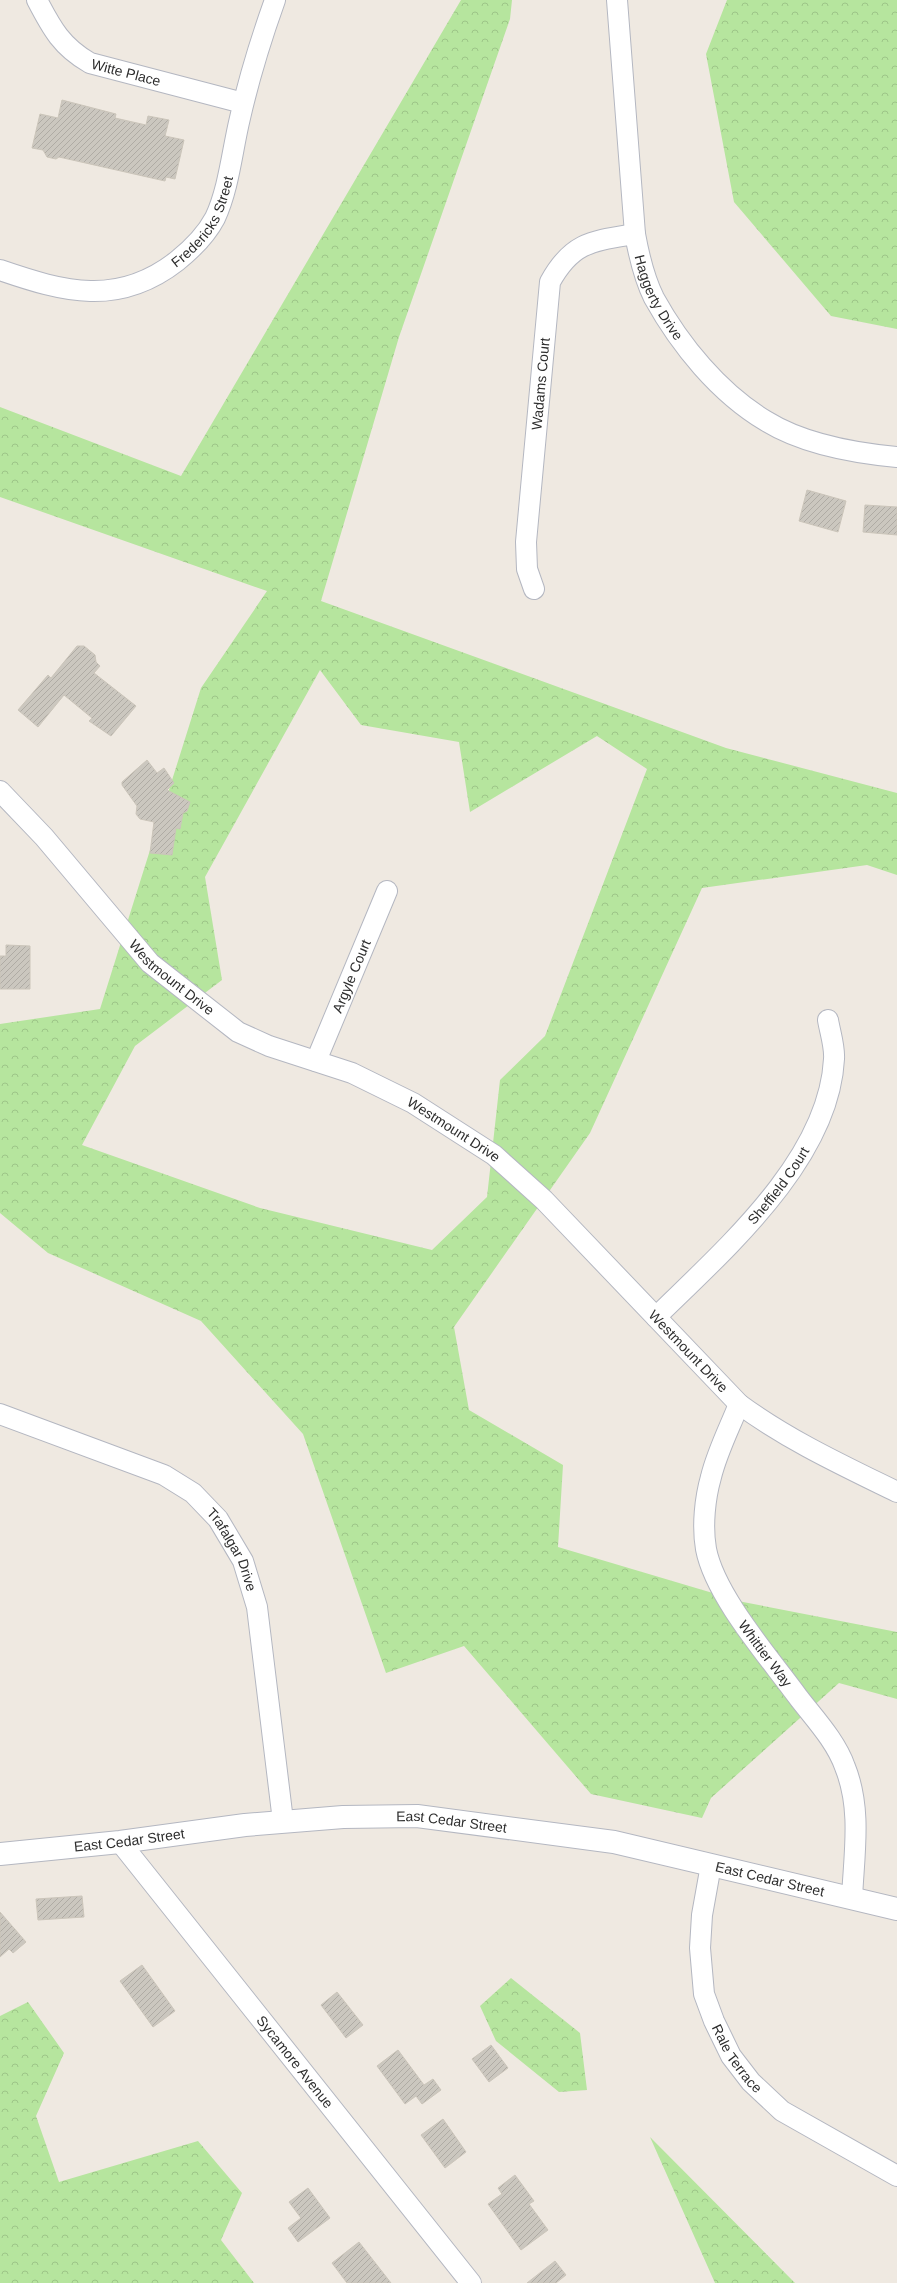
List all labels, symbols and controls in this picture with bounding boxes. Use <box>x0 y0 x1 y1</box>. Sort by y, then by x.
street label: Witte Place <box>90 56 163 89</box>
street label: Fredericks Street <box>168 174 236 270</box>
street label: Haggerty Drive <box>631 253 686 343</box>
street label: Wadams Court <box>528 337 553 431</box>
street label: Westmount Drive <box>126 936 217 1018</box>
street label: Argyle Court <box>329 937 374 1015</box>
street label: Westmount Drive <box>404 1094 504 1165</box>
street label: Sheffield Court <box>744 1144 812 1227</box>
street label: Westmount Drive <box>646 1307 731 1396</box>
street label: Trafalgar Drive <box>204 1505 260 1593</box>
street label: Whittier Way <box>735 1617 795 1690</box>
street label: East Cedar Street <box>396 1808 508 1836</box>
street label: East Cedar Street <box>73 1825 186 1855</box>
street label: East Cedar Street <box>714 1858 826 1900</box>
street label: Sycamore Avenue <box>253 2012 337 2111</box>
street label: Rale Terrace <box>709 2022 765 2096</box>

